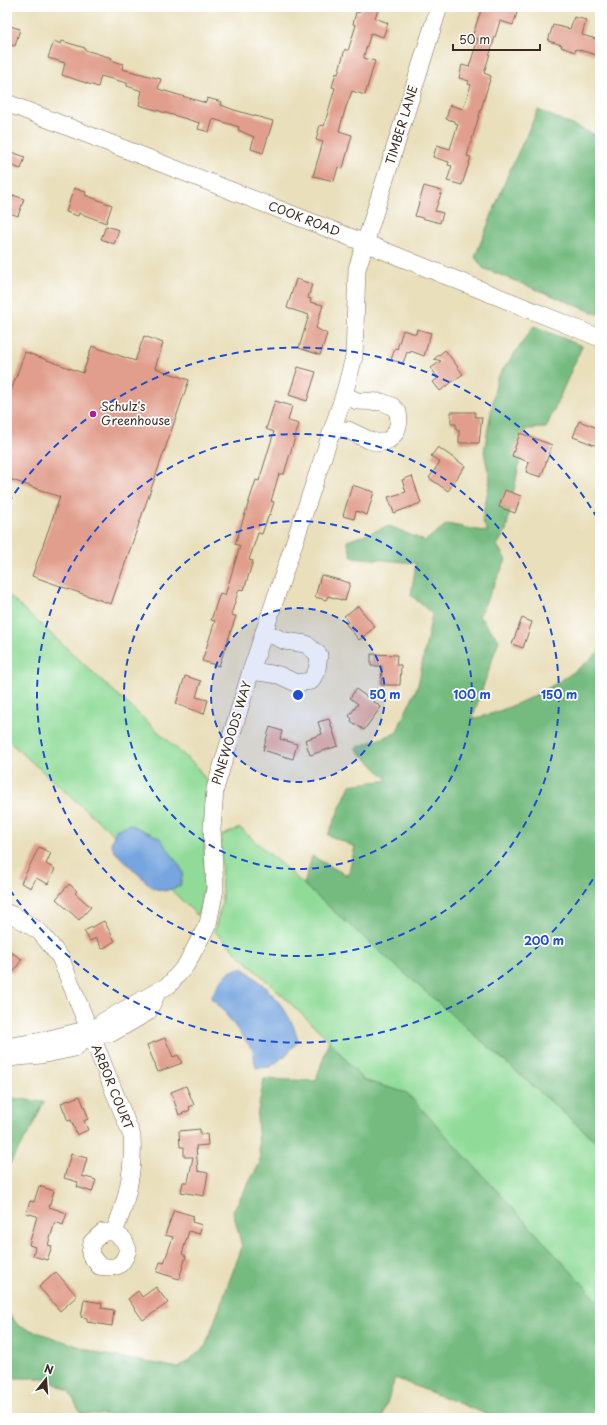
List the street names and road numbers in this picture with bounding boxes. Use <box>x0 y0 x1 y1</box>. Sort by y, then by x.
street label: TIMBER LANE <box>380 82 422 167</box>
street label: COOK ROAD <box>266 196 343 240</box>
street label: PINEWOODS WAY <box>207 678 255 787</box>
street label: ARBOR COURT <box>88 1041 139 1133</box>

